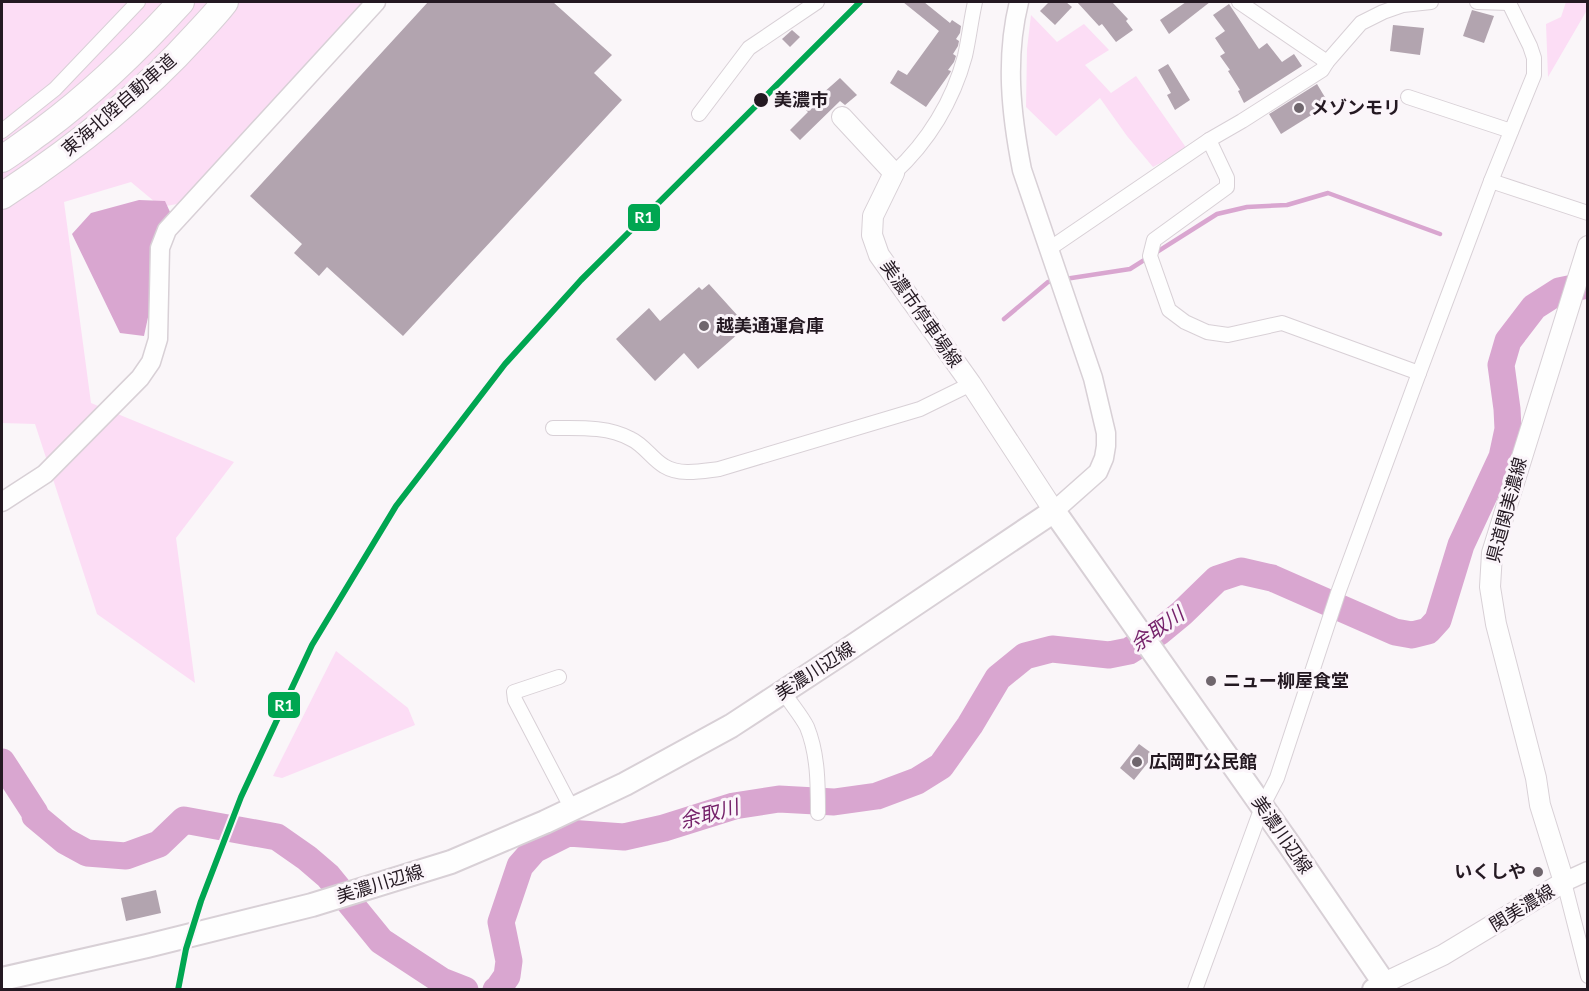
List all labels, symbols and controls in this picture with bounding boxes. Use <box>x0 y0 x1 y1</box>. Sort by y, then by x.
street label: 東海北陸自動車道 <box>57 49 180 160</box>
place label: 美濃市 <box>774 88 828 110</box>
marker: 美濃市 <box>752 91 770 109</box>
place label: メゾンモリ <box>1311 96 1401 118</box>
marker: メゾンモリ <box>1292 101 1306 115</box>
line badge: R1 <box>627 203 661 232</box>
text: R1 <box>634 207 654 226</box>
street label: 美濃市停車場線 <box>877 256 967 371</box>
place label: 越美通運倉庫 <box>716 314 824 336</box>
marker: 越美通運倉庫 <box>697 319 711 333</box>
street label: 県道関美濃線 <box>1481 455 1531 565</box>
water label: 余取川 <box>1125 600 1190 655</box>
street label: 美濃川辺線 <box>771 636 858 704</box>
place label: ニュー柳屋食堂 <box>1223 669 1349 691</box>
marker: ニュー柳屋食堂 <box>1204 674 1218 688</box>
line badge: R1 <box>267 691 301 719</box>
text: R1 <box>274 695 294 714</box>
place label: 広岡町公民館 <box>1149 750 1257 772</box>
marker: 広岡町公民館 <box>1130 755 1144 769</box>
street label: 美濃川辺線 <box>1248 791 1318 878</box>
water label: 余取川 <box>677 793 743 832</box>
street label: 美濃川辺線 <box>333 859 426 907</box>
place label: いくしや <box>1454 860 1526 882</box>
marker: いくしや <box>1531 865 1545 879</box>
street label: 関美濃線 <box>1485 879 1558 935</box>

